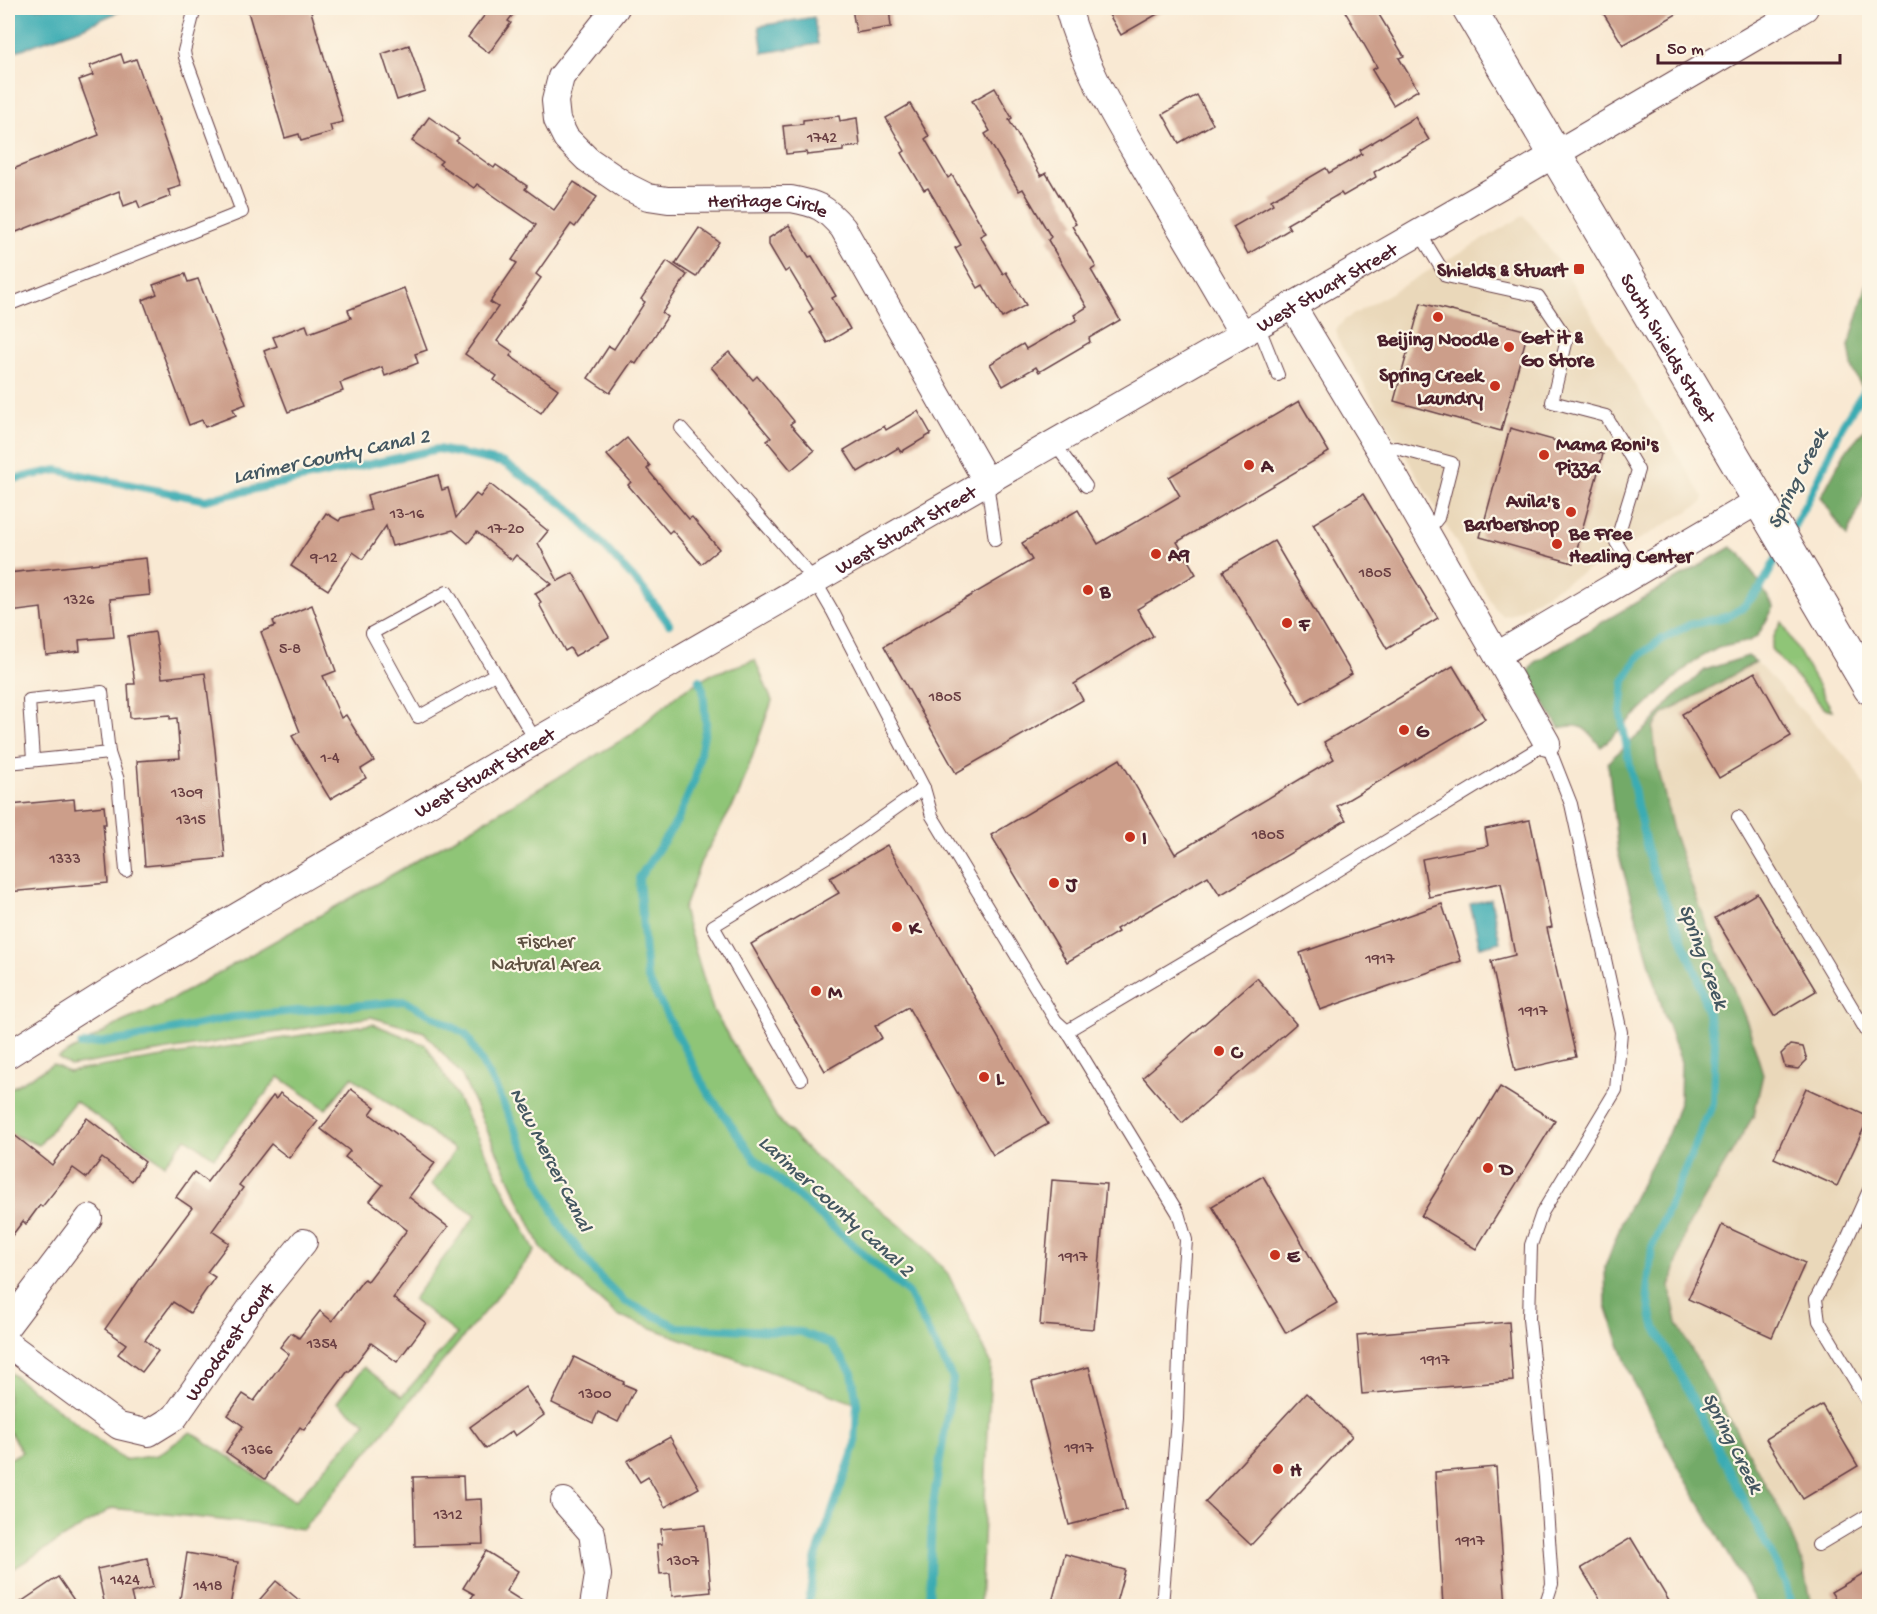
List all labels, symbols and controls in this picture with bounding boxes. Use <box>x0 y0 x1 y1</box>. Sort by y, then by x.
scale bar <box>1658 27 1840 65</box>
text: 50 m <box>1667 40 1704 61</box>
house number: 1742 <box>806 130 837 149</box>
street label: Heritage Circle <box>707 190 832 225</box>
street label: West Stuart Street <box>1253 239 1404 339</box>
place label: Shields & Stuart <box>1437 261 1569 284</box>
marker: Shields & Stuart <box>1572 262 1586 276</box>
street label: South Shields Street <box>1613 271 1720 429</box>
marker: Beijing Noodle <box>1431 310 1445 324</box>
place label: Get it & Go Store <box>1521 328 1595 374</box>
place label: Beijing Noodle <box>1377 330 1499 353</box>
marker: Get it & Go Store <box>1502 340 1516 354</box>
place label: Spring Creek Laundry <box>1379 366 1485 412</box>
marker: Spring Creek Laundry <box>1488 379 1502 393</box>
water label: Spring Creek <box>1763 423 1836 534</box>
water label: Larimer County Canal 2 <box>231 425 433 491</box>
place label: Mama Roni's Pizza <box>1555 435 1660 481</box>
marker: Mama Roni's Pizza <box>1537 448 1551 462</box>
place label: A <box>1260 457 1275 480</box>
marker: A <box>1242 458 1256 472</box>
street label: West Stuart Street <box>832 481 983 581</box>
place label: Avila's Barbershop <box>1463 492 1561 538</box>
marker: Avila's Barbershop <box>1564 505 1578 519</box>
house number: 13-16 <box>389 506 425 525</box>
house number: 17-20 <box>487 521 524 540</box>
place label: Be Free Healing Center <box>1568 524 1694 570</box>
marker: Be Free Healing Center <box>1550 537 1564 551</box>
place label: A9 <box>1167 546 1190 569</box>
marker: A9 <box>1149 547 1163 561</box>
house number: 9-12 <box>309 550 338 569</box>
house number: 1805 <box>1358 565 1391 584</box>
place label: B <box>1099 582 1111 605</box>
marker: B <box>1081 583 1095 597</box>
house number: 1326 <box>63 592 95 611</box>
place label: F <box>1298 615 1311 638</box>
marker: F <box>1280 616 1294 630</box>
house number: 5-8 <box>279 641 301 660</box>
house number: 1805 <box>928 689 961 708</box>
place label: G <box>1416 722 1430 745</box>
marker: G <box>1397 723 1411 737</box>
street label: West Stuart Street <box>411 724 562 825</box>
house number: 1-4 <box>319 750 340 769</box>
house number: 1309 <box>170 785 203 804</box>
house number: 1315 <box>175 812 206 831</box>
house number: 1805 <box>1251 827 1284 846</box>
place label: I <box>1142 829 1147 852</box>
marker: I <box>1123 830 1137 844</box>
house number: 1333 <box>48 851 81 870</box>
place label: J <box>1065 875 1078 898</box>
marker: J <box>1047 876 1061 890</box>
water label: Spring Creek <box>1671 902 1733 1015</box>
place label: K <box>908 919 923 942</box>
marker: K <box>890 920 904 934</box>
park label: Fischer Natural Area <box>491 932 602 978</box>
house number: 1917 <box>1364 951 1395 970</box>
place label: M <box>828 983 843 1006</box>
marker: M <box>809 984 823 998</box>
house number: 1917 <box>1517 1003 1548 1022</box>
place label: C <box>1230 1043 1244 1066</box>
marker: C <box>1212 1044 1226 1058</box>
place label: L <box>996 1069 1005 1092</box>
marker: L <box>977 1070 991 1084</box>
water label: New Mercer Canal <box>502 1084 597 1238</box>
water label: Larimer County Canal 2 <box>752 1131 918 1284</box>
place label: D <box>1498 1160 1514 1183</box>
marker: D <box>1481 1161 1495 1175</box>
place label: E <box>1287 1247 1301 1270</box>
marker: E <box>1268 1248 1282 1262</box>
house number: 1917 <box>1057 1249 1088 1268</box>
street label: Woodcrest Court <box>181 1278 282 1407</box>
house number: 1354 <box>306 1336 338 1355</box>
house number: 1917 <box>1419 1352 1450 1371</box>
house number: 1300 <box>578 1386 611 1405</box>
water label: Spring Creek <box>1695 1389 1768 1500</box>
house number: 1917 <box>1063 1440 1094 1459</box>
house number: 1366 <box>241 1442 273 1461</box>
place label: H <box>1290 1461 1302 1484</box>
marker: H <box>1271 1462 1285 1476</box>
house number: 1312 <box>432 1507 463 1526</box>
house number: 1917 <box>1454 1533 1485 1552</box>
house number: 1307 <box>666 1553 700 1572</box>
house number: 1424 <box>109 1572 140 1591</box>
house number: 1418 <box>192 1578 223 1597</box>

